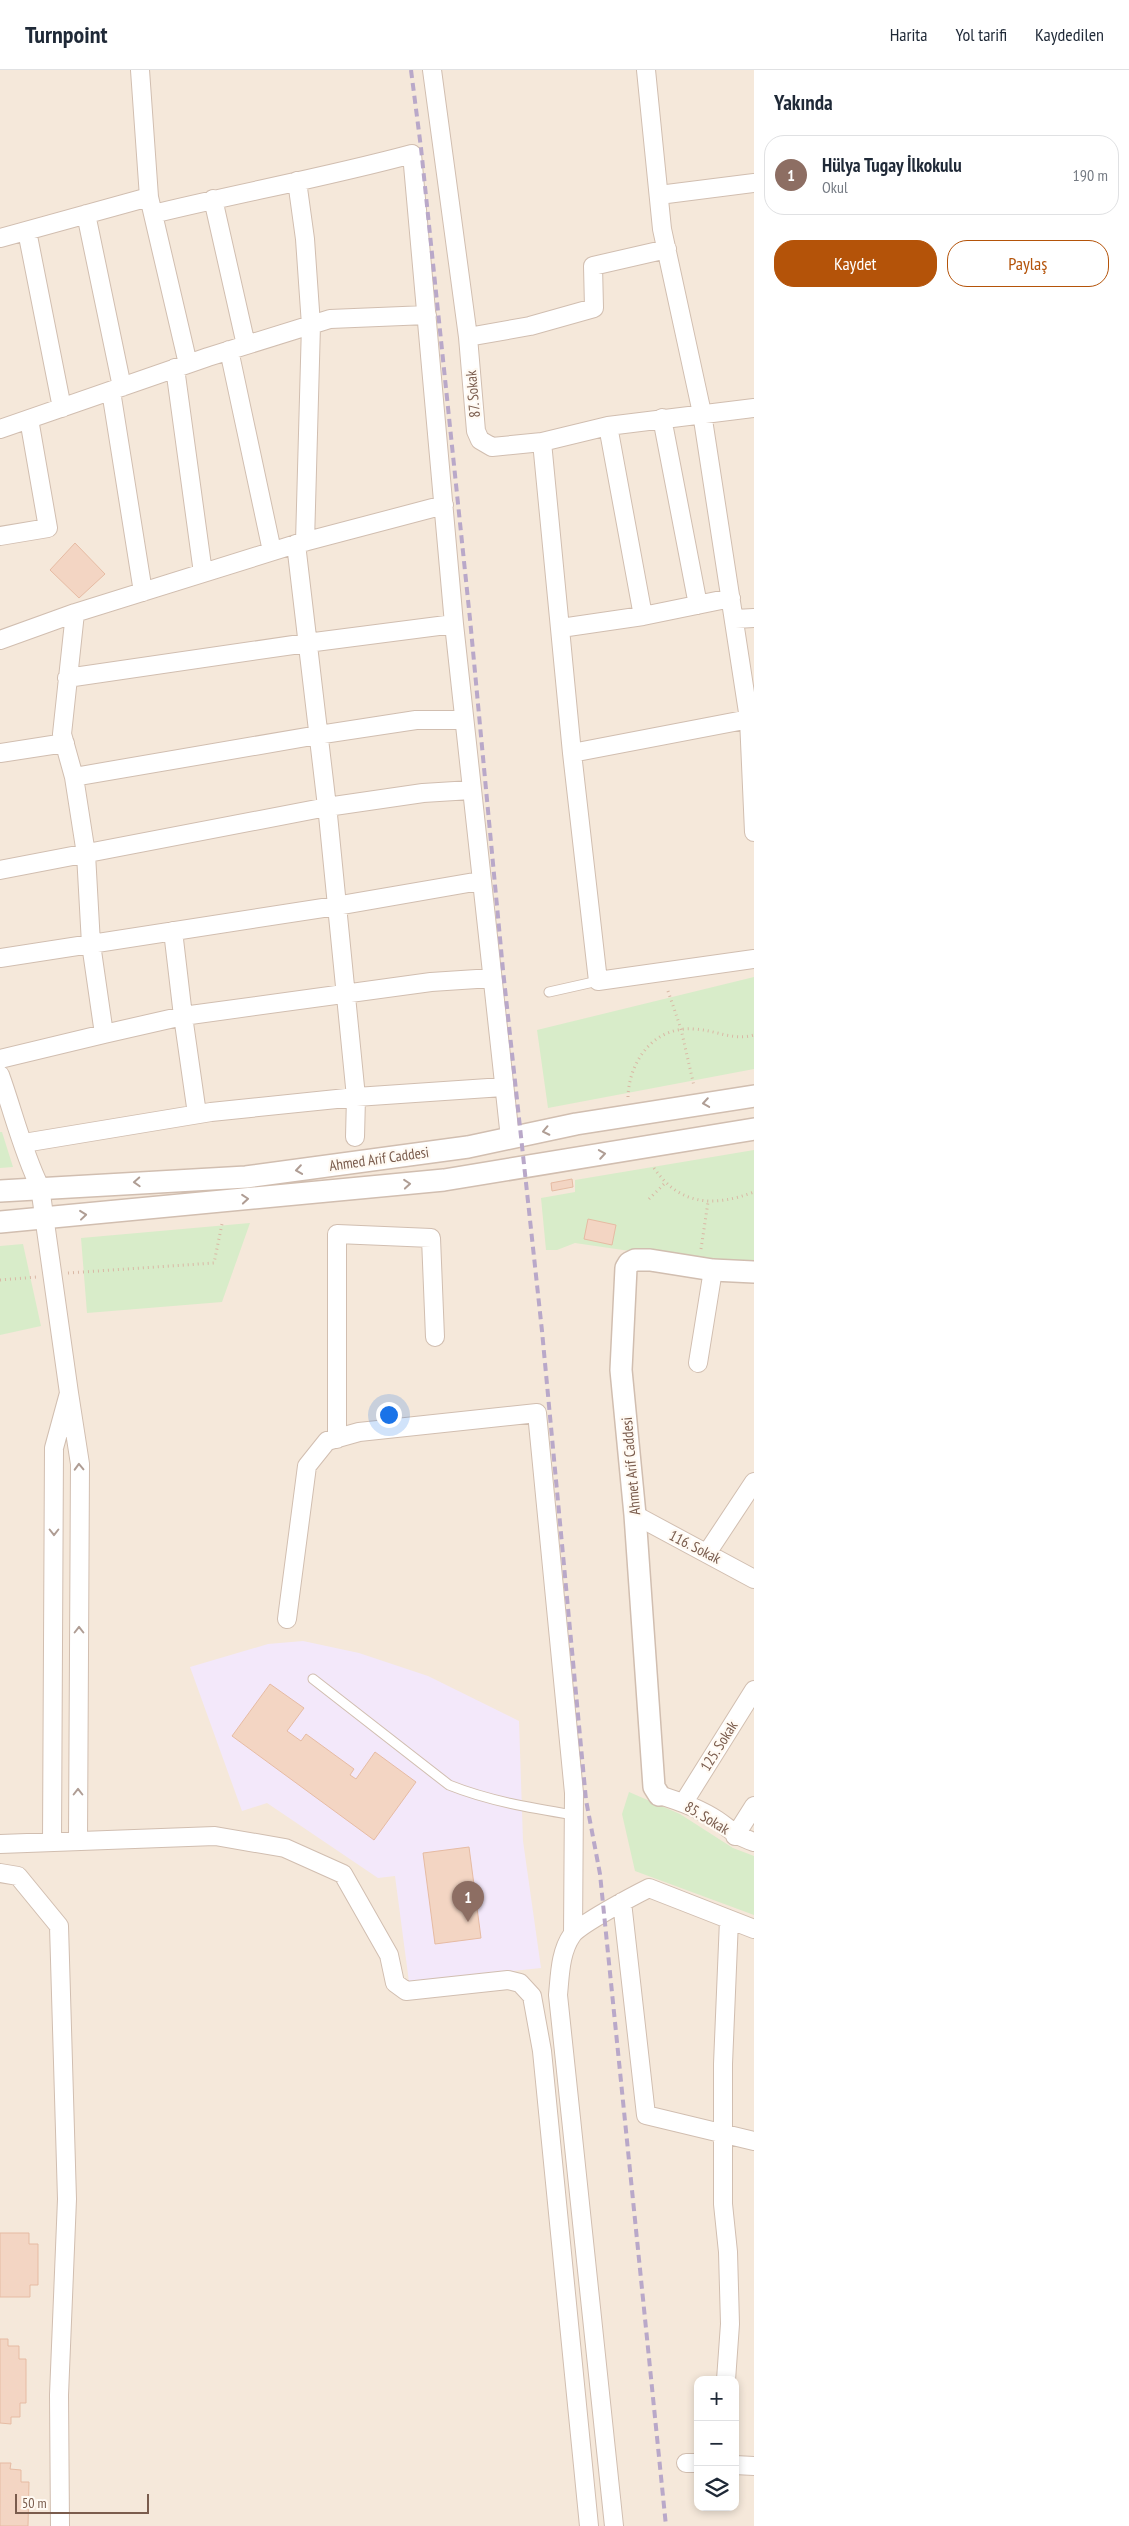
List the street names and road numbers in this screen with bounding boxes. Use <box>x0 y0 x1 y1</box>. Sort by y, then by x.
street label: 87. Sokak <box>461 369 484 419</box>
street label: Ahmed Arif Caddesi <box>328 1142 430 1175</box>
street label: Ahmet Arif Caddesi <box>617 1416 644 1516</box>
street label: 116. Sokak <box>666 1525 724 1568</box>
street label: 125. Sokak <box>696 1717 741 1774</box>
street label: 85. Sokak <box>681 1797 733 1838</box>

